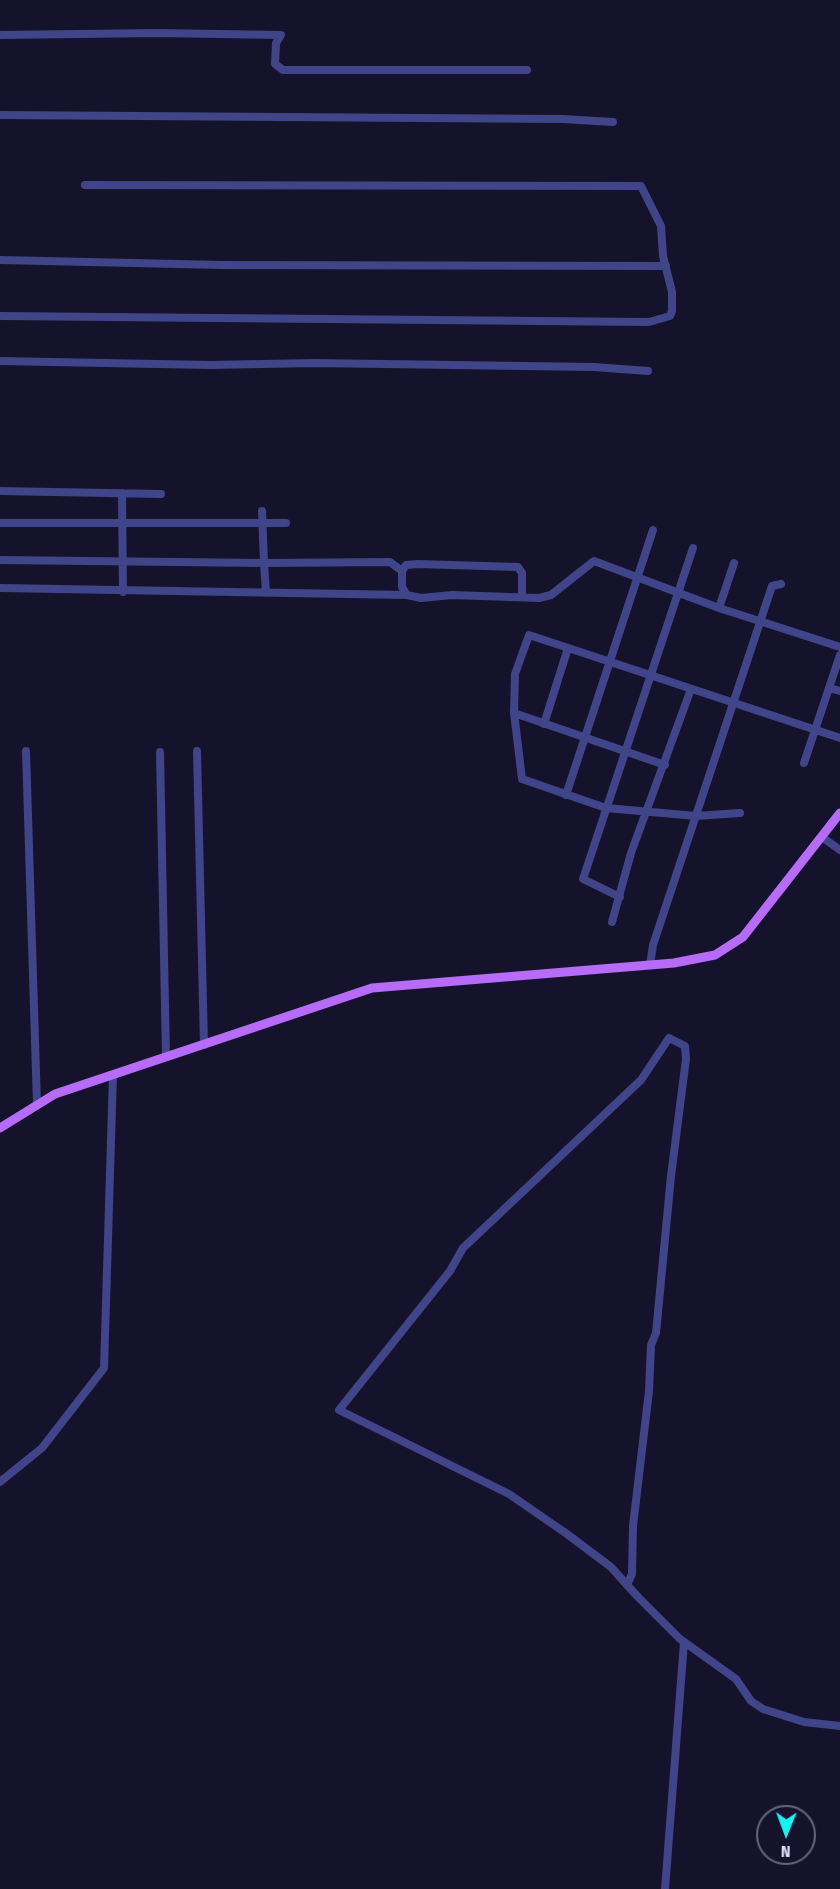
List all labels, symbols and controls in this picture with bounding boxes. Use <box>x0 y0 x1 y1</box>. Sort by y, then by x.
north arrow <box>756 1805 816 1865</box>
text: N <box>781 1842 791 1861</box>

